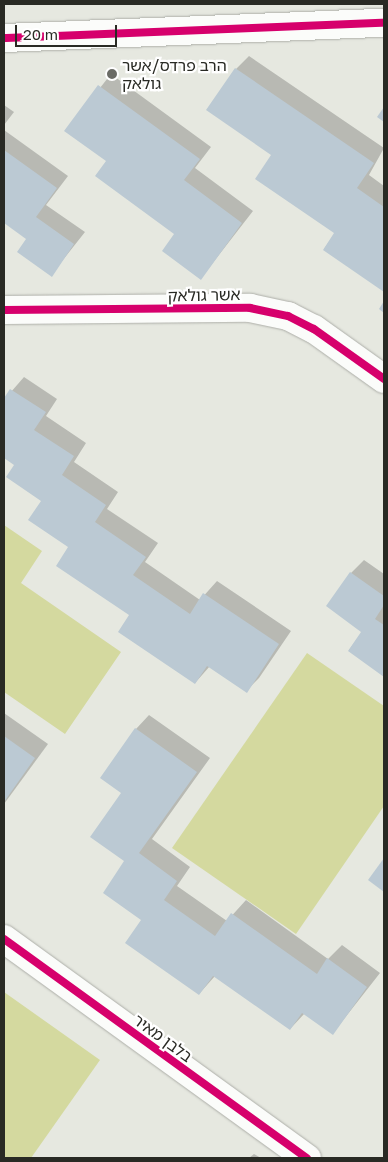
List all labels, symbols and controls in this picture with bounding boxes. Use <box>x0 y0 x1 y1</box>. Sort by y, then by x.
scale bar <box>18 15 120 47</box>
text: 20 m <box>23 25 58 43</box>
place label: הרב פרדס/אשר גולאק <box>122 55 227 93</box>
marker: הרב פרדס/אשר גולאק <box>106 68 118 80</box>
street label: אשר גולאק <box>167 285 241 305</box>
street label: בלבן מאיר <box>130 1010 196 1066</box>

